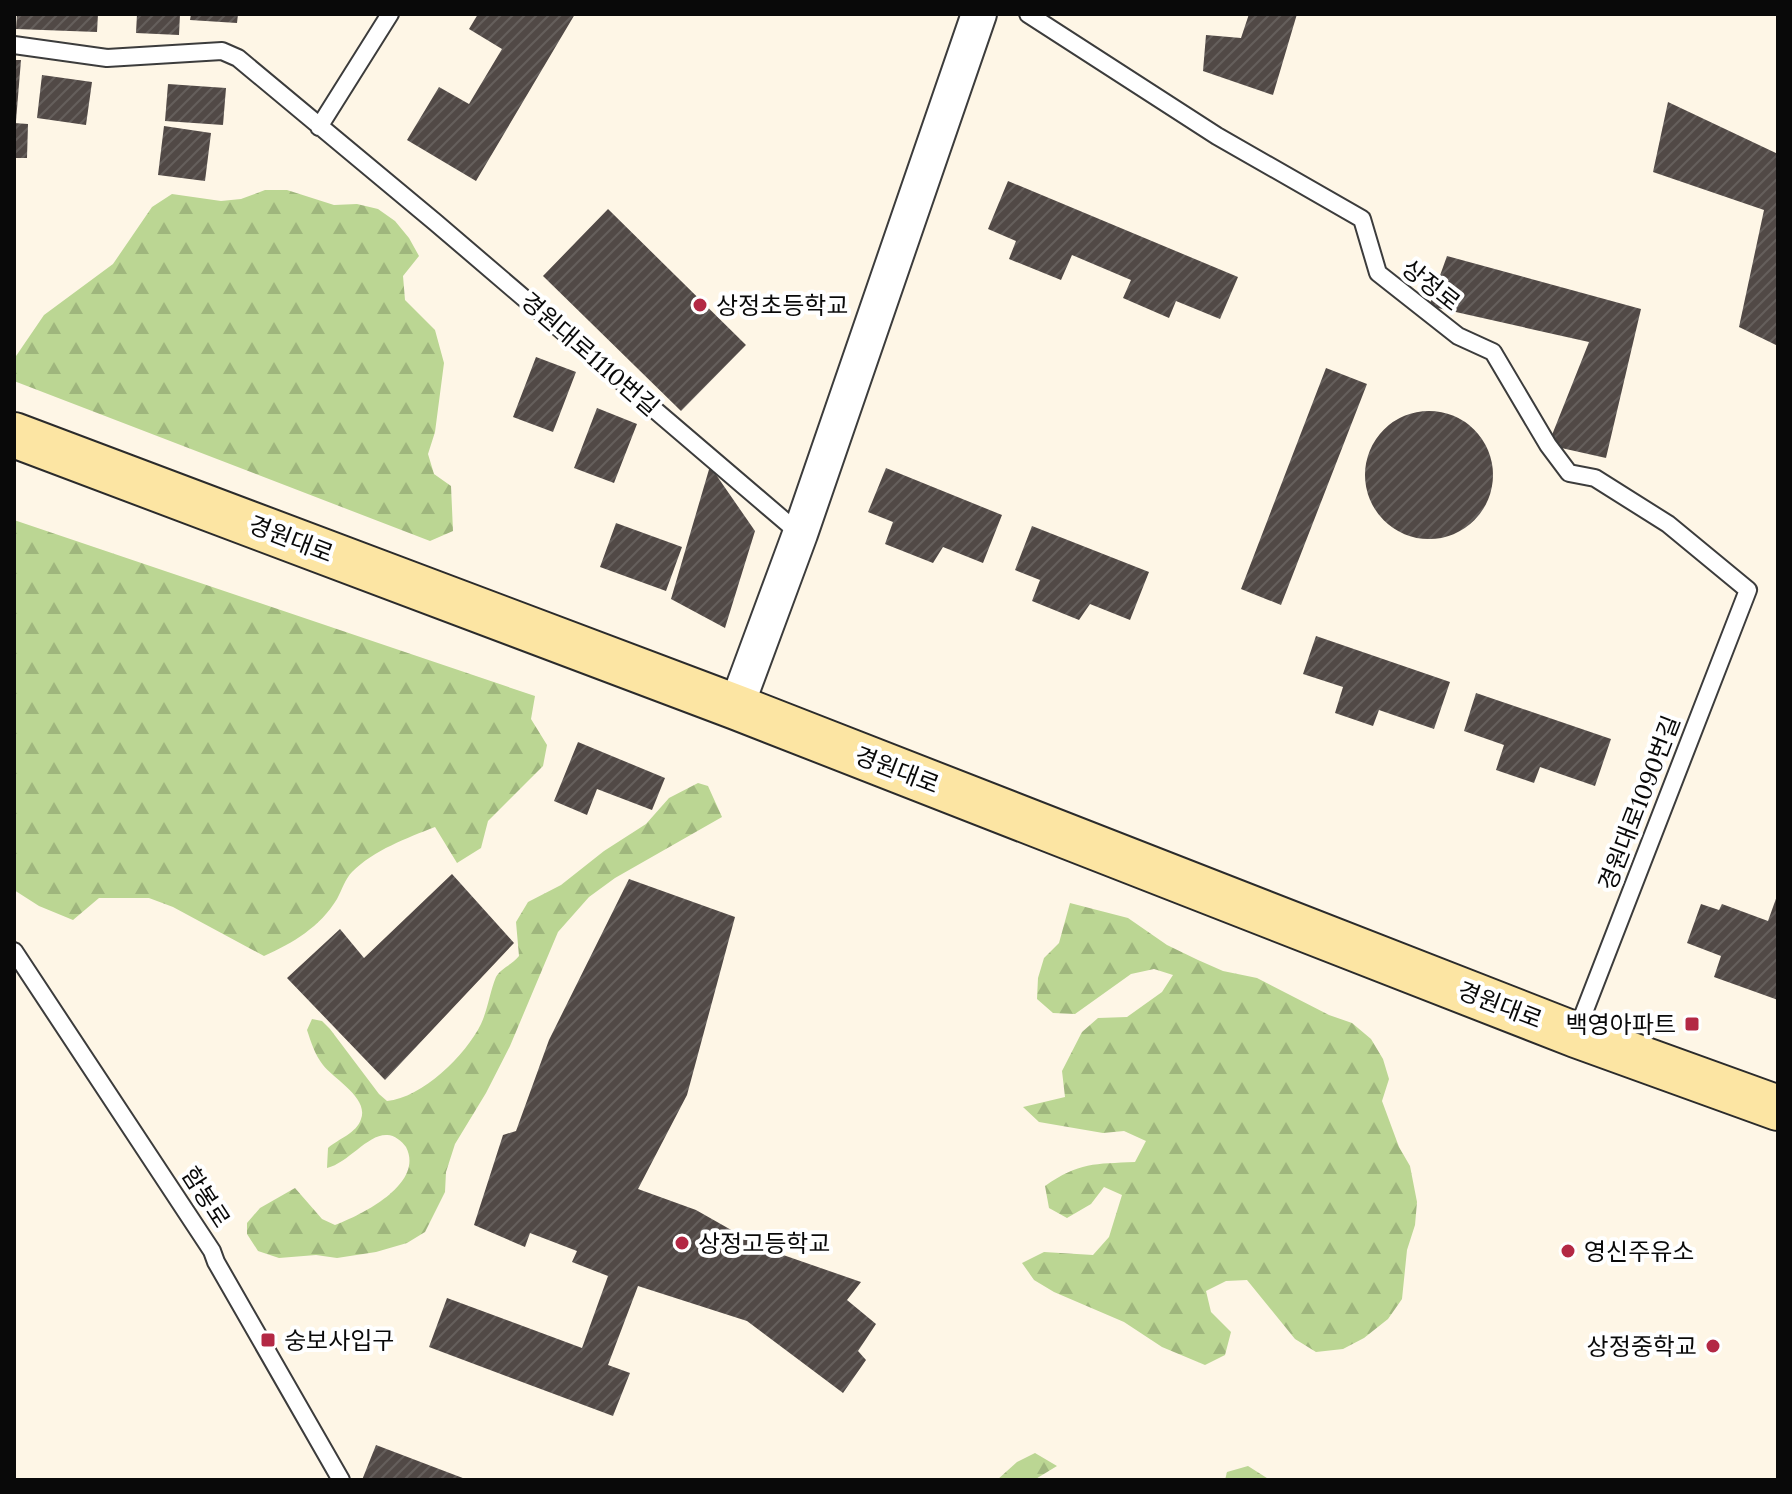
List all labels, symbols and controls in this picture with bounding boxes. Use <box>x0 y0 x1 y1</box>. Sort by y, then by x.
street label: 상정로 <box>1395 252 1467 318</box>
street label: 경원대로1110번길 <box>514 285 666 423</box>
place label: 상정초등학교 <box>716 290 848 321</box>
marker: 상정초등학교 <box>691 296 709 314</box>
street label: 경원대로 <box>244 509 338 569</box>
street label: 경원대로1090번길 <box>1591 711 1687 895</box>
street label: 경원대로 <box>850 740 944 800</box>
street label: 경원대로 <box>1453 975 1547 1035</box>
place label: 백영아파트 <box>1566 1009 1676 1040</box>
marker: 백영아파트 <box>1683 1015 1701 1033</box>
street label: 함봉로 <box>175 1161 237 1233</box>
place label: 상정고등학교 <box>698 1228 830 1259</box>
marker: 상정고등학교 <box>673 1234 691 1252</box>
place label: 영신주유소 <box>1584 1236 1694 1267</box>
marker: 영신주유소 <box>1559 1242 1577 1260</box>
place label: 숭보사입구 <box>284 1325 394 1356</box>
marker: 숭보사입구 <box>259 1331 277 1349</box>
place label: 상정중학교 <box>1587 1331 1697 1362</box>
marker: 상정중학교 <box>1704 1337 1722 1355</box>

